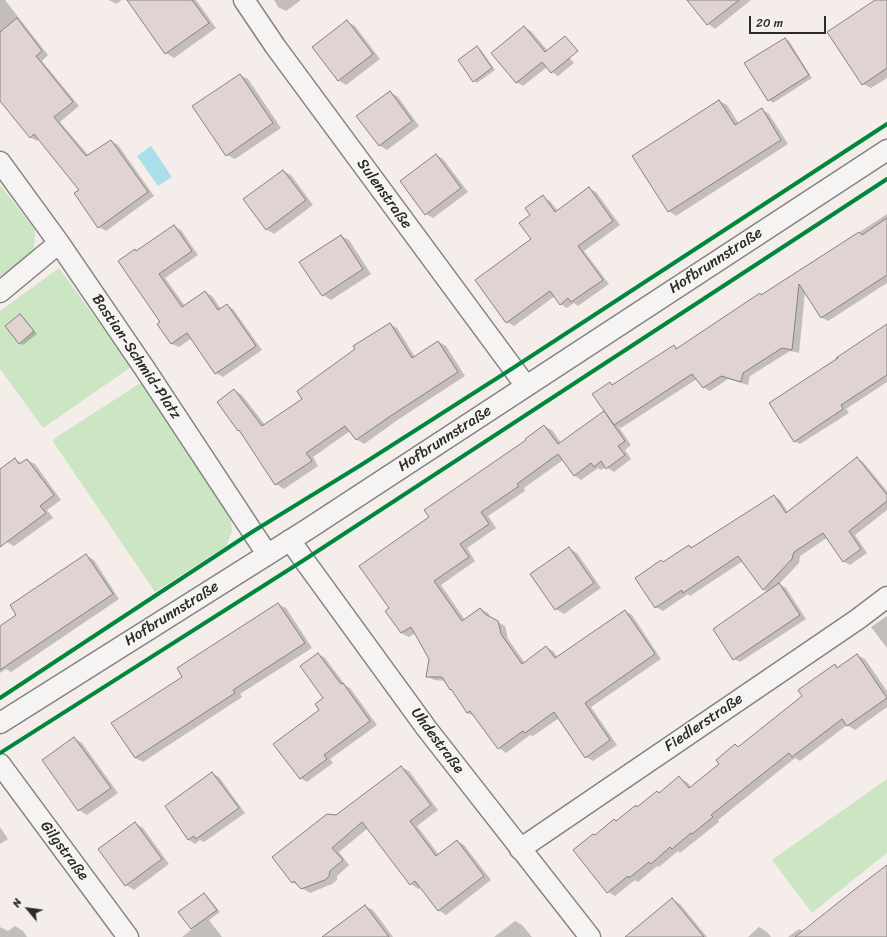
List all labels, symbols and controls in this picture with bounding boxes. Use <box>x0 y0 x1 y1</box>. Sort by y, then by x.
scale bar <box>751 8 828 34</box>
text: 20 m <box>756 12 783 34</box>
street label: Sulenstraße <box>353 156 415 232</box>
street label: Hofbrunnstraße <box>666 224 766 298</box>
street label: Bastian-Schmid-Platz <box>88 291 184 423</box>
street label: Hofbrunnstraße <box>395 402 495 476</box>
street label: Hofbrunnstraße <box>122 578 222 650</box>
street label: Fiedlerstraße <box>661 690 747 756</box>
street label: Uhdestraße <box>407 705 467 777</box>
street label: Gilgstraße <box>36 818 92 884</box>
north arrow <box>8 889 48 929</box>
text: N <box>7 895 27 911</box>

